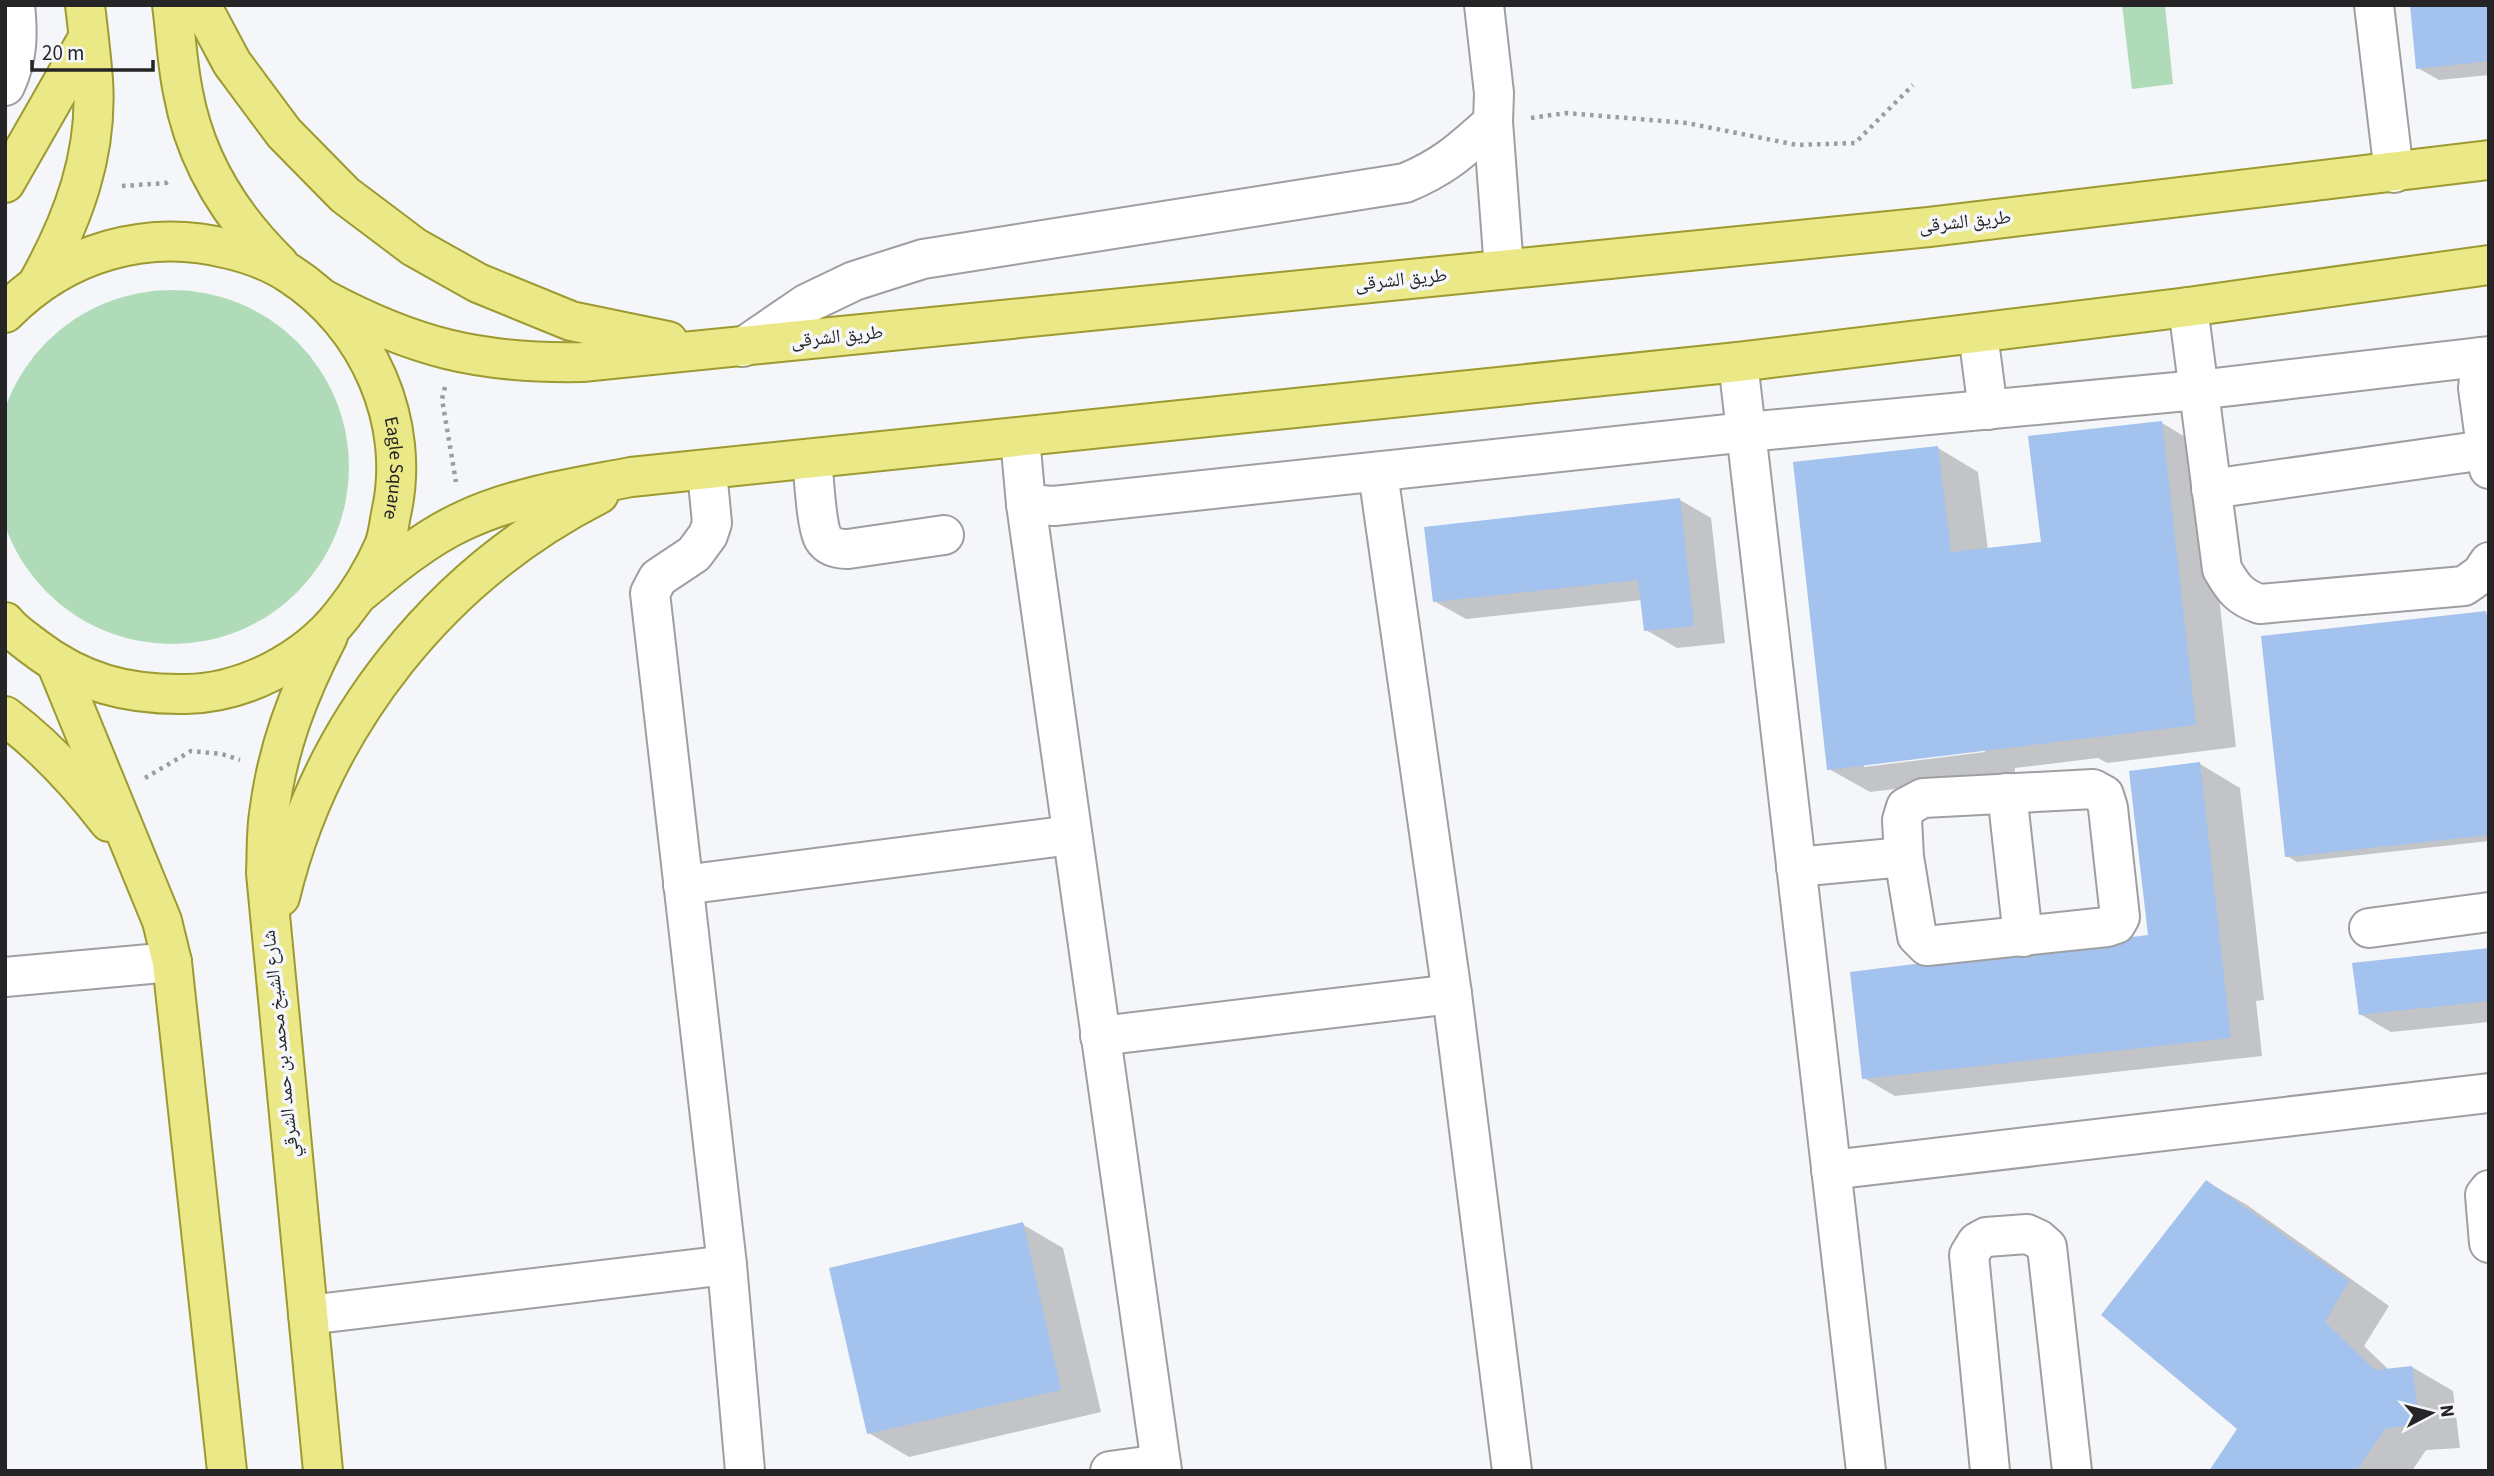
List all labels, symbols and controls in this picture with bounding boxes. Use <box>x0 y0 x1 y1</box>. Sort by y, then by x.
scale bar <box>32 28 152 72</box>
text: 20 m <box>42 38 84 68</box>
street label: طريق الشرقى <box>1918 204 2012 240</box>
street label: طريق الشرقى <box>1354 262 1448 298</box>
street label: طريق الشرقى <box>790 319 884 355</box>
street label: Eagle Square <box>377 414 410 522</box>
street label: شارع الشيخ محمد بن حمد الشرقي <box>256 929 307 1159</box>
north arrow <box>2396 1378 2466 1448</box>
text: N <box>2432 1403 2461 1419</box>

